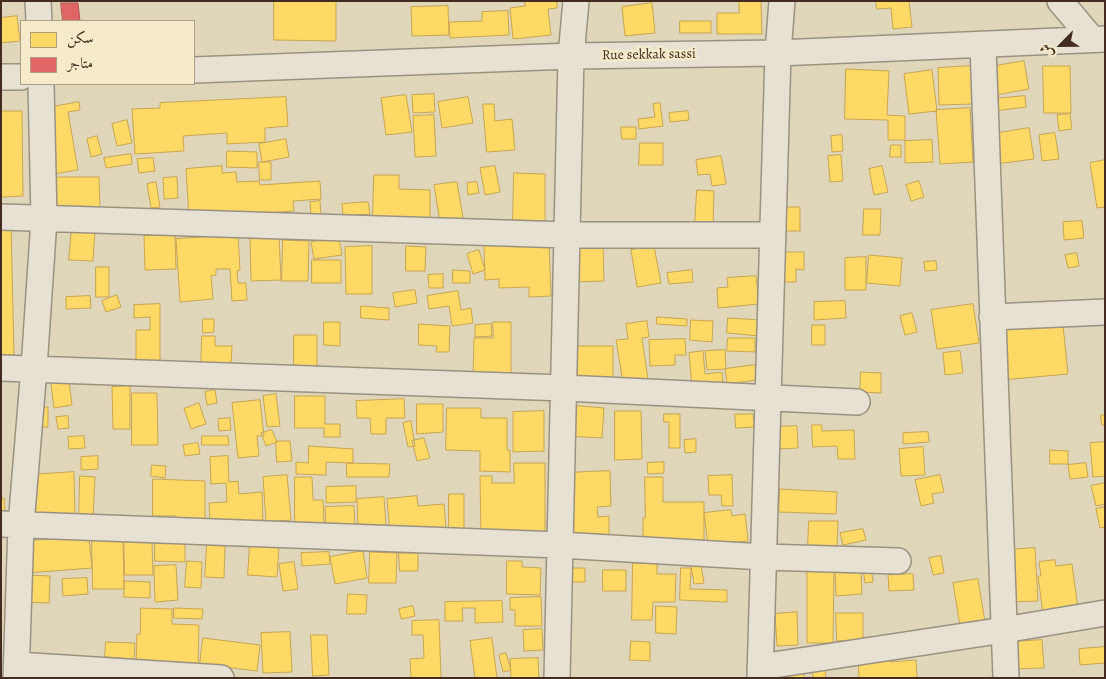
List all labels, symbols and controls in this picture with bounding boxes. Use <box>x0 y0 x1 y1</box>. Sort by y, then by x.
legend <box>20 20 195 85</box>
north arrow <box>1036 20 1086 70</box>
text: سكن <box>67 28 94 48</box>
text: ش <box>1035 41 1058 61</box>
street label: Rue sekkak sassi <box>602 46 696 64</box>
text: متاجر <box>67 53 93 73</box>

